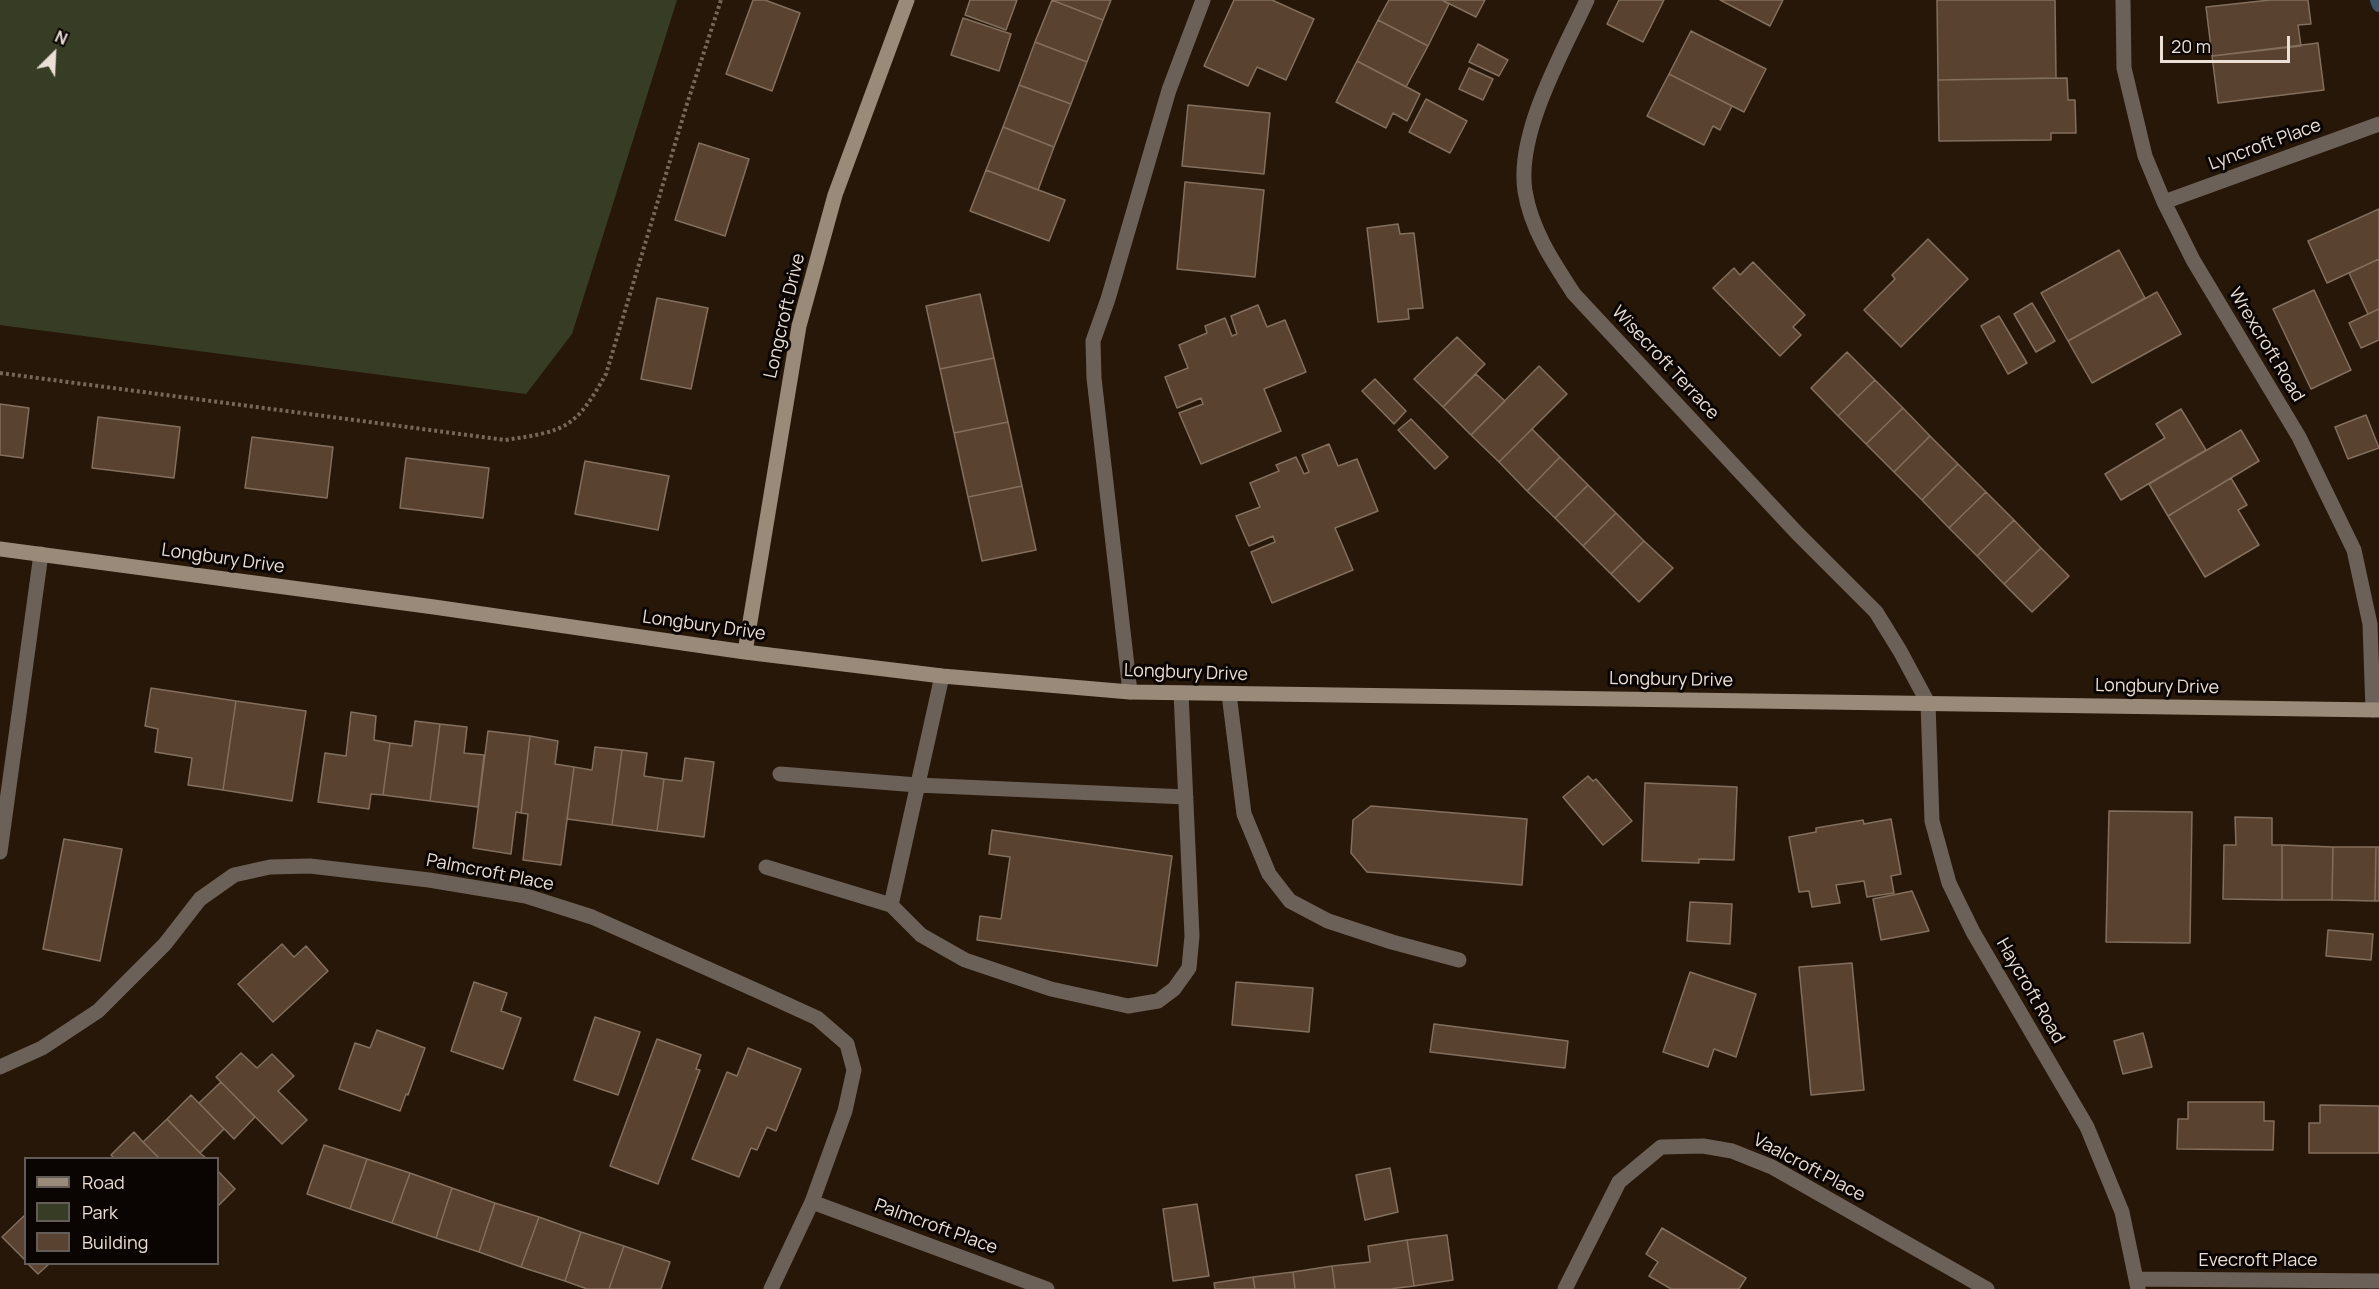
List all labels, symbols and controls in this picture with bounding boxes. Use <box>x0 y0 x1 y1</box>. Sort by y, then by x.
north arrow <box>24 24 84 84</box>
scale bar <box>2163 24 2294 62</box>
text: N <box>52 25 71 50</box>
text: 20 m <box>2171 34 2211 58</box>
street label: Lyncroft Place <box>2206 115 2324 175</box>
street label: Longcroft Drive <box>760 252 810 380</box>
street label: Wrexcroft Road <box>2223 284 2309 406</box>
street label: Wisecroft Terrace <box>1607 302 1723 424</box>
street label: Longbury Drive <box>160 540 286 578</box>
street label: Longbury Drive <box>641 607 767 645</box>
street label: Longbury Drive <box>1124 660 1248 686</box>
street label: Longbury Drive <box>1609 668 1733 692</box>
street label: Longbury Drive <box>2095 675 2219 699</box>
street label: Palmcroft Place <box>424 850 556 896</box>
street label: Haycroft Road <box>1991 935 2069 1047</box>
street label: Vaalcroft Place <box>1749 1129 1869 1207</box>
legend <box>24 1157 219 1265</box>
text: Road <box>82 1170 125 1194</box>
street label: Palmcroft Place <box>872 1195 1000 1259</box>
text: Park <box>82 1200 118 1224</box>
text: Building <box>82 1230 148 1254</box>
street label: Evecroft Place <box>2199 1250 2317 1272</box>

